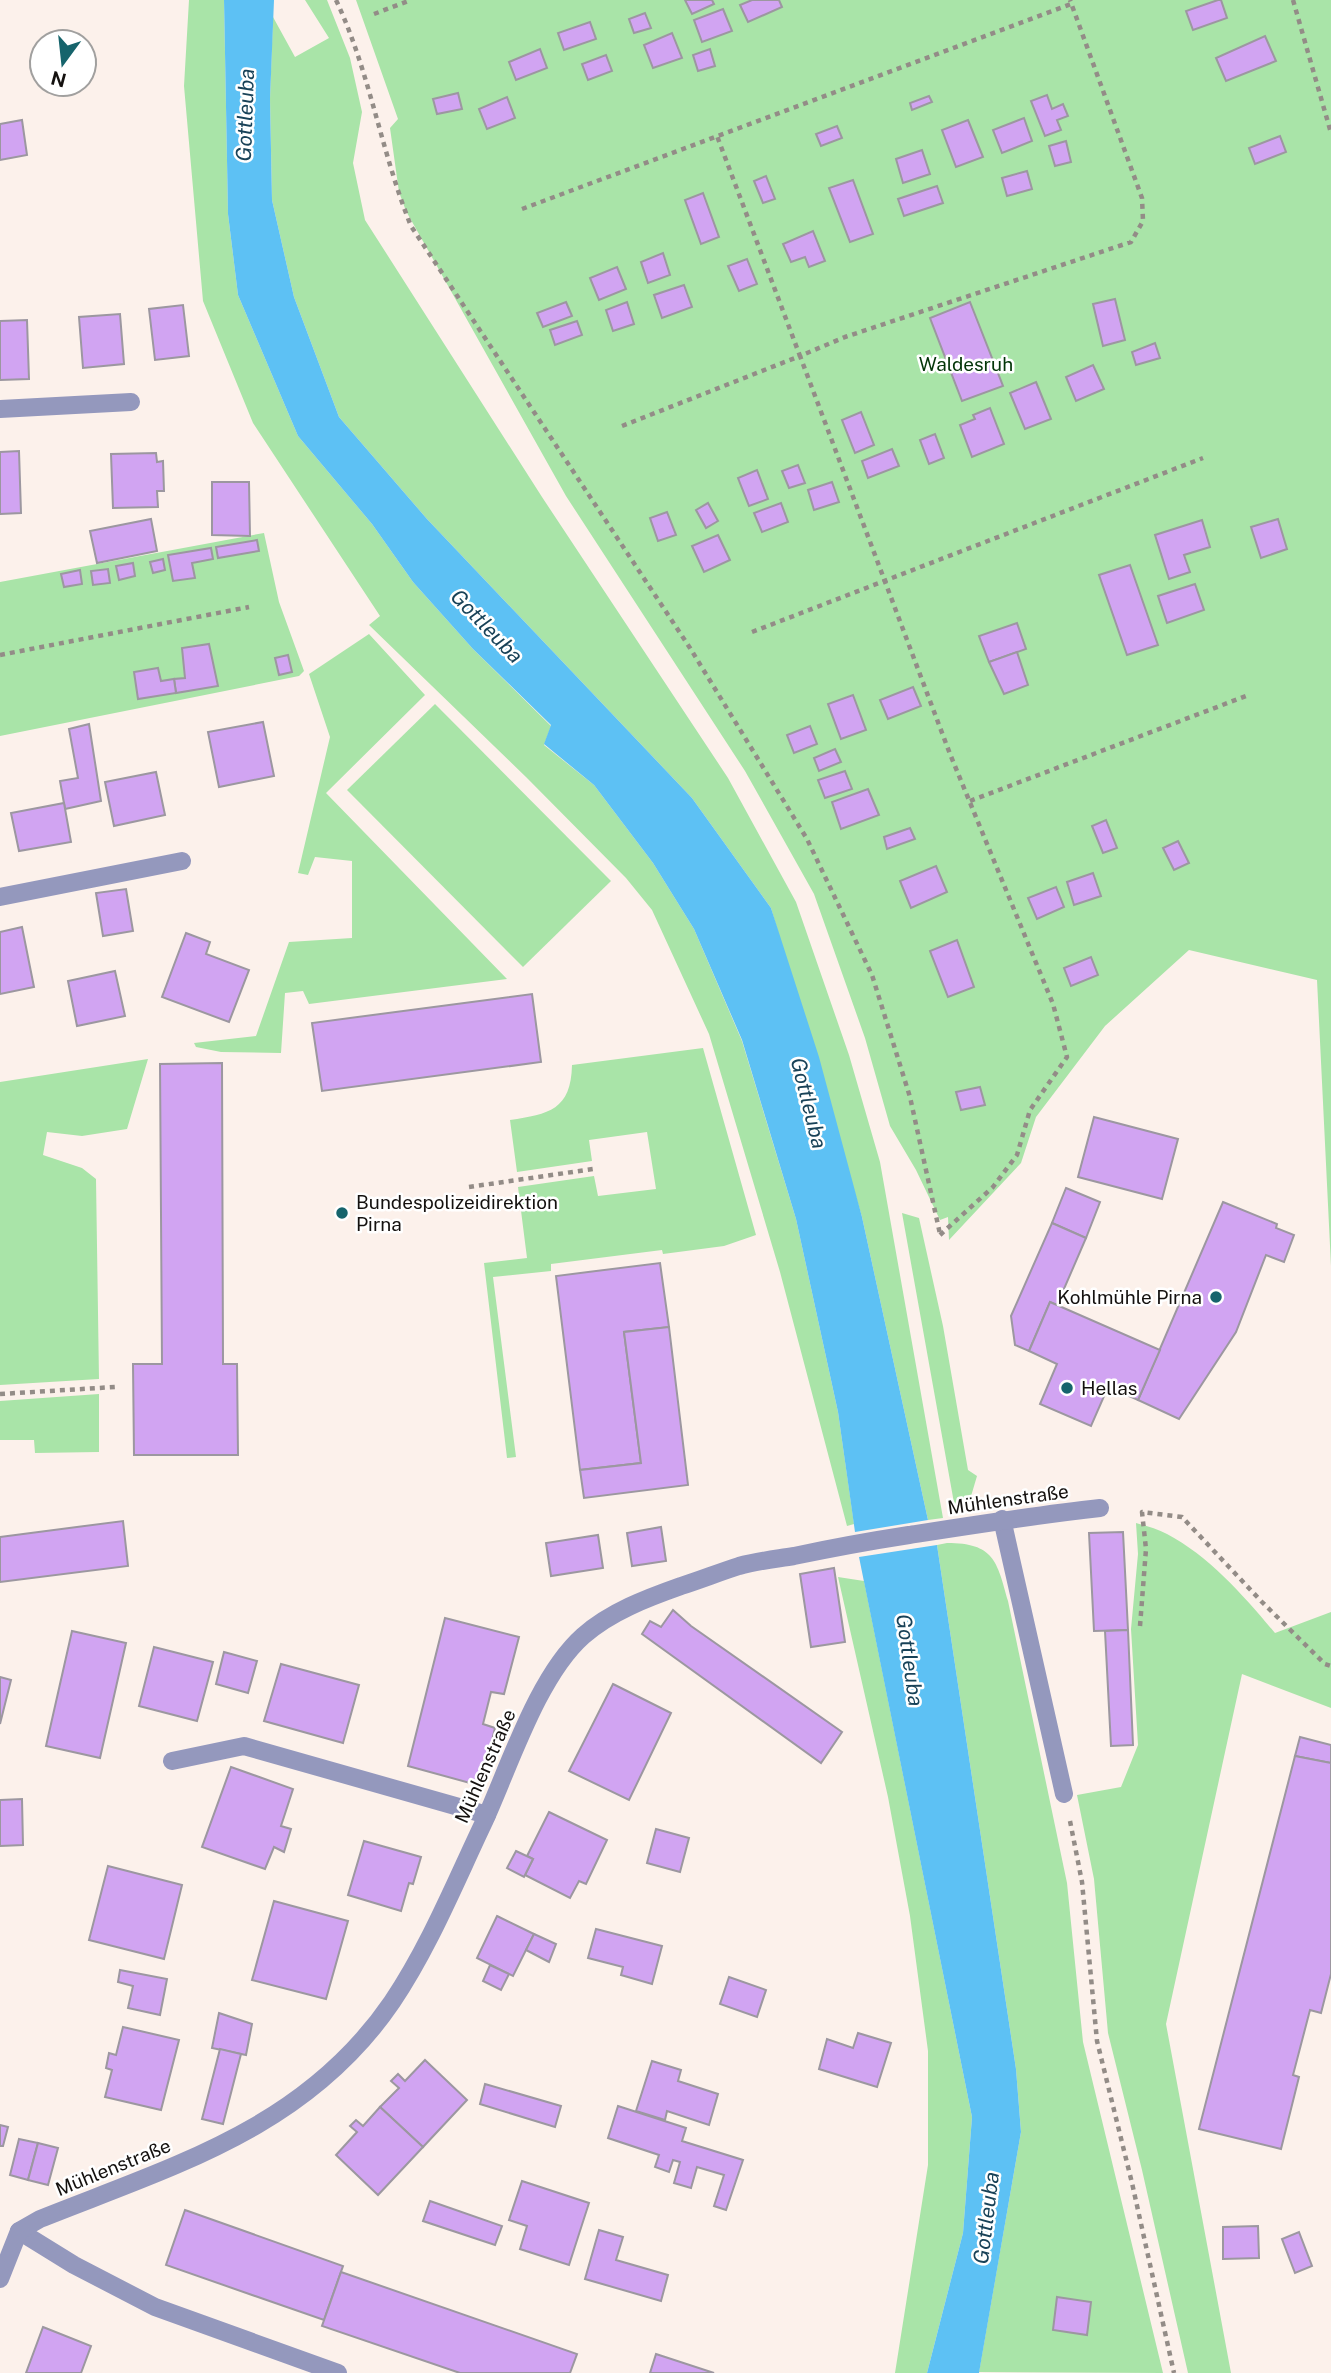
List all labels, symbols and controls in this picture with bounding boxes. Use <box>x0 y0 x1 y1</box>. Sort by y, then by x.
north arrow <box>28 28 98 98</box>
text: N <box>49 67 69 92</box>
water label: Gottleuba <box>231 68 259 162</box>
park label: Waldesruh <box>919 353 1013 375</box>
water label: Gottleuba <box>446 584 528 668</box>
water label: Gottleuba <box>786 1055 832 1151</box>
place label: Bundespolizeidirektion Pirna <box>356 1191 558 1235</box>
marker: Bundespolizeidirektion Pirna <box>334 1205 350 1221</box>
place label: Kohlmühle Pirna <box>1057 1286 1202 1308</box>
marker: Kohlmühle Pirna <box>1208 1289 1224 1305</box>
place label: Hellas <box>1081 1377 1137 1399</box>
marker: Hellas <box>1059 1380 1075 1396</box>
street label: Mühlenstraße <box>946 1480 1070 1518</box>
water label: Gottleuba <box>891 1612 929 1708</box>
street label: Mühlenstraße <box>450 1706 520 1826</box>
street label: Mühlenstraße <box>52 2134 174 2200</box>
water label: Gottleuba <box>968 2170 1004 2266</box>

